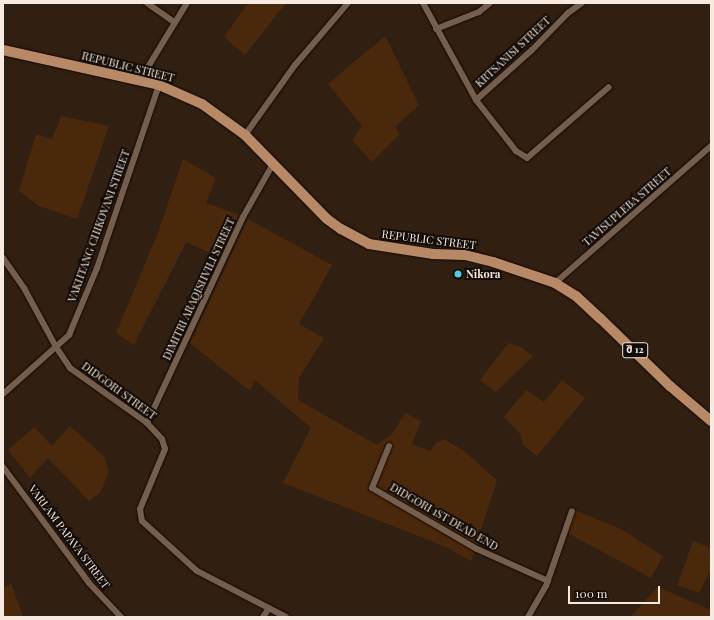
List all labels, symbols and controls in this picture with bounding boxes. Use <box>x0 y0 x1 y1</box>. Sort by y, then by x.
street label: KRTSANISI STREET <box>473 14 553 90</box>
street label: REPUBLIC STREET <box>80 49 176 85</box>
street label: VAKHTANG CHIKOVANI STREET <box>65 148 133 304</box>
street label: TAVISUPLEBA STREET <box>580 165 674 249</box>
street label: DIMITRI ARAQISHVILI STREET <box>160 216 238 362</box>
street label: REPUBLIC STREET <box>381 228 477 252</box>
place label: Nikora <box>466 267 501 281</box>
marker: Nikora <box>453 269 463 279</box>
road number: შ 12 <box>622 342 648 358</box>
street label: DIDGORI STREET <box>79 359 159 423</box>
street label: DIDGORI 1ST DEAD END <box>387 481 501 553</box>
street label: VARLAM PAPAVA STREET <box>26 482 112 592</box>
scale bar <box>570 578 662 604</box>
text: 100 m <box>575 585 607 601</box>

